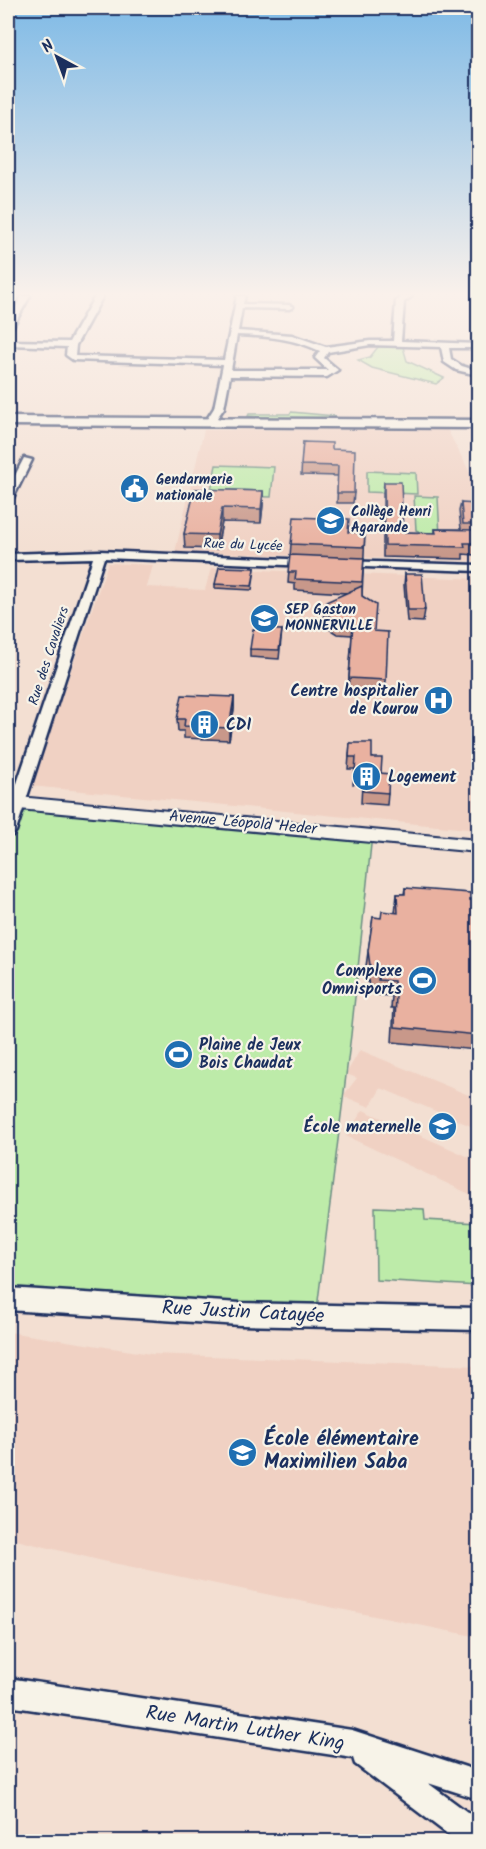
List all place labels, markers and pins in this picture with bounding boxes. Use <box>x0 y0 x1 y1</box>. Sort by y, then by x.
place label: Gendarmerie nationale <box>156 469 233 507</box>
public building icon: Gendarmerie nationale <box>119 472 151 504</box>
place label: Collège Henri Agarande <box>351 501 432 539</box>
school or university icon: Collège Henri Agarande <box>314 504 346 536</box>
place label: SEP Gaston MONNERVILLE <box>285 599 374 637</box>
school or university icon: SEP Gaston MONNERVILLE <box>248 602 280 634</box>
place label: Centre hospitalier de Kourou <box>291 679 419 722</box>
hospital icon: Centre hospitalier de Kourou <box>423 684 455 716</box>
building icon: CDI <box>189 709 221 741</box>
place label: CDI <box>226 713 252 738</box>
building icon: Logement <box>351 761 383 793</box>
place label: Logement <box>388 765 457 790</box>
place label: Complexe Omnisports <box>322 959 403 1002</box>
sports icon: Complexe Omnisports <box>407 964 439 996</box>
place label: Plaine de Jeux Bois Chaudat <box>199 1033 301 1076</box>
sports icon: Plaine de Jeux Bois Chaudat <box>162 1038 194 1070</box>
school or university icon: École maternelle <box>426 1111 458 1143</box>
place label: École maternelle <box>304 1115 421 1140</box>
place label: École élémentaire Maximilien Saba <box>264 1424 419 1479</box>
school or university icon: École élémentaire Maximilien Saba <box>227 1436 259 1468</box>

